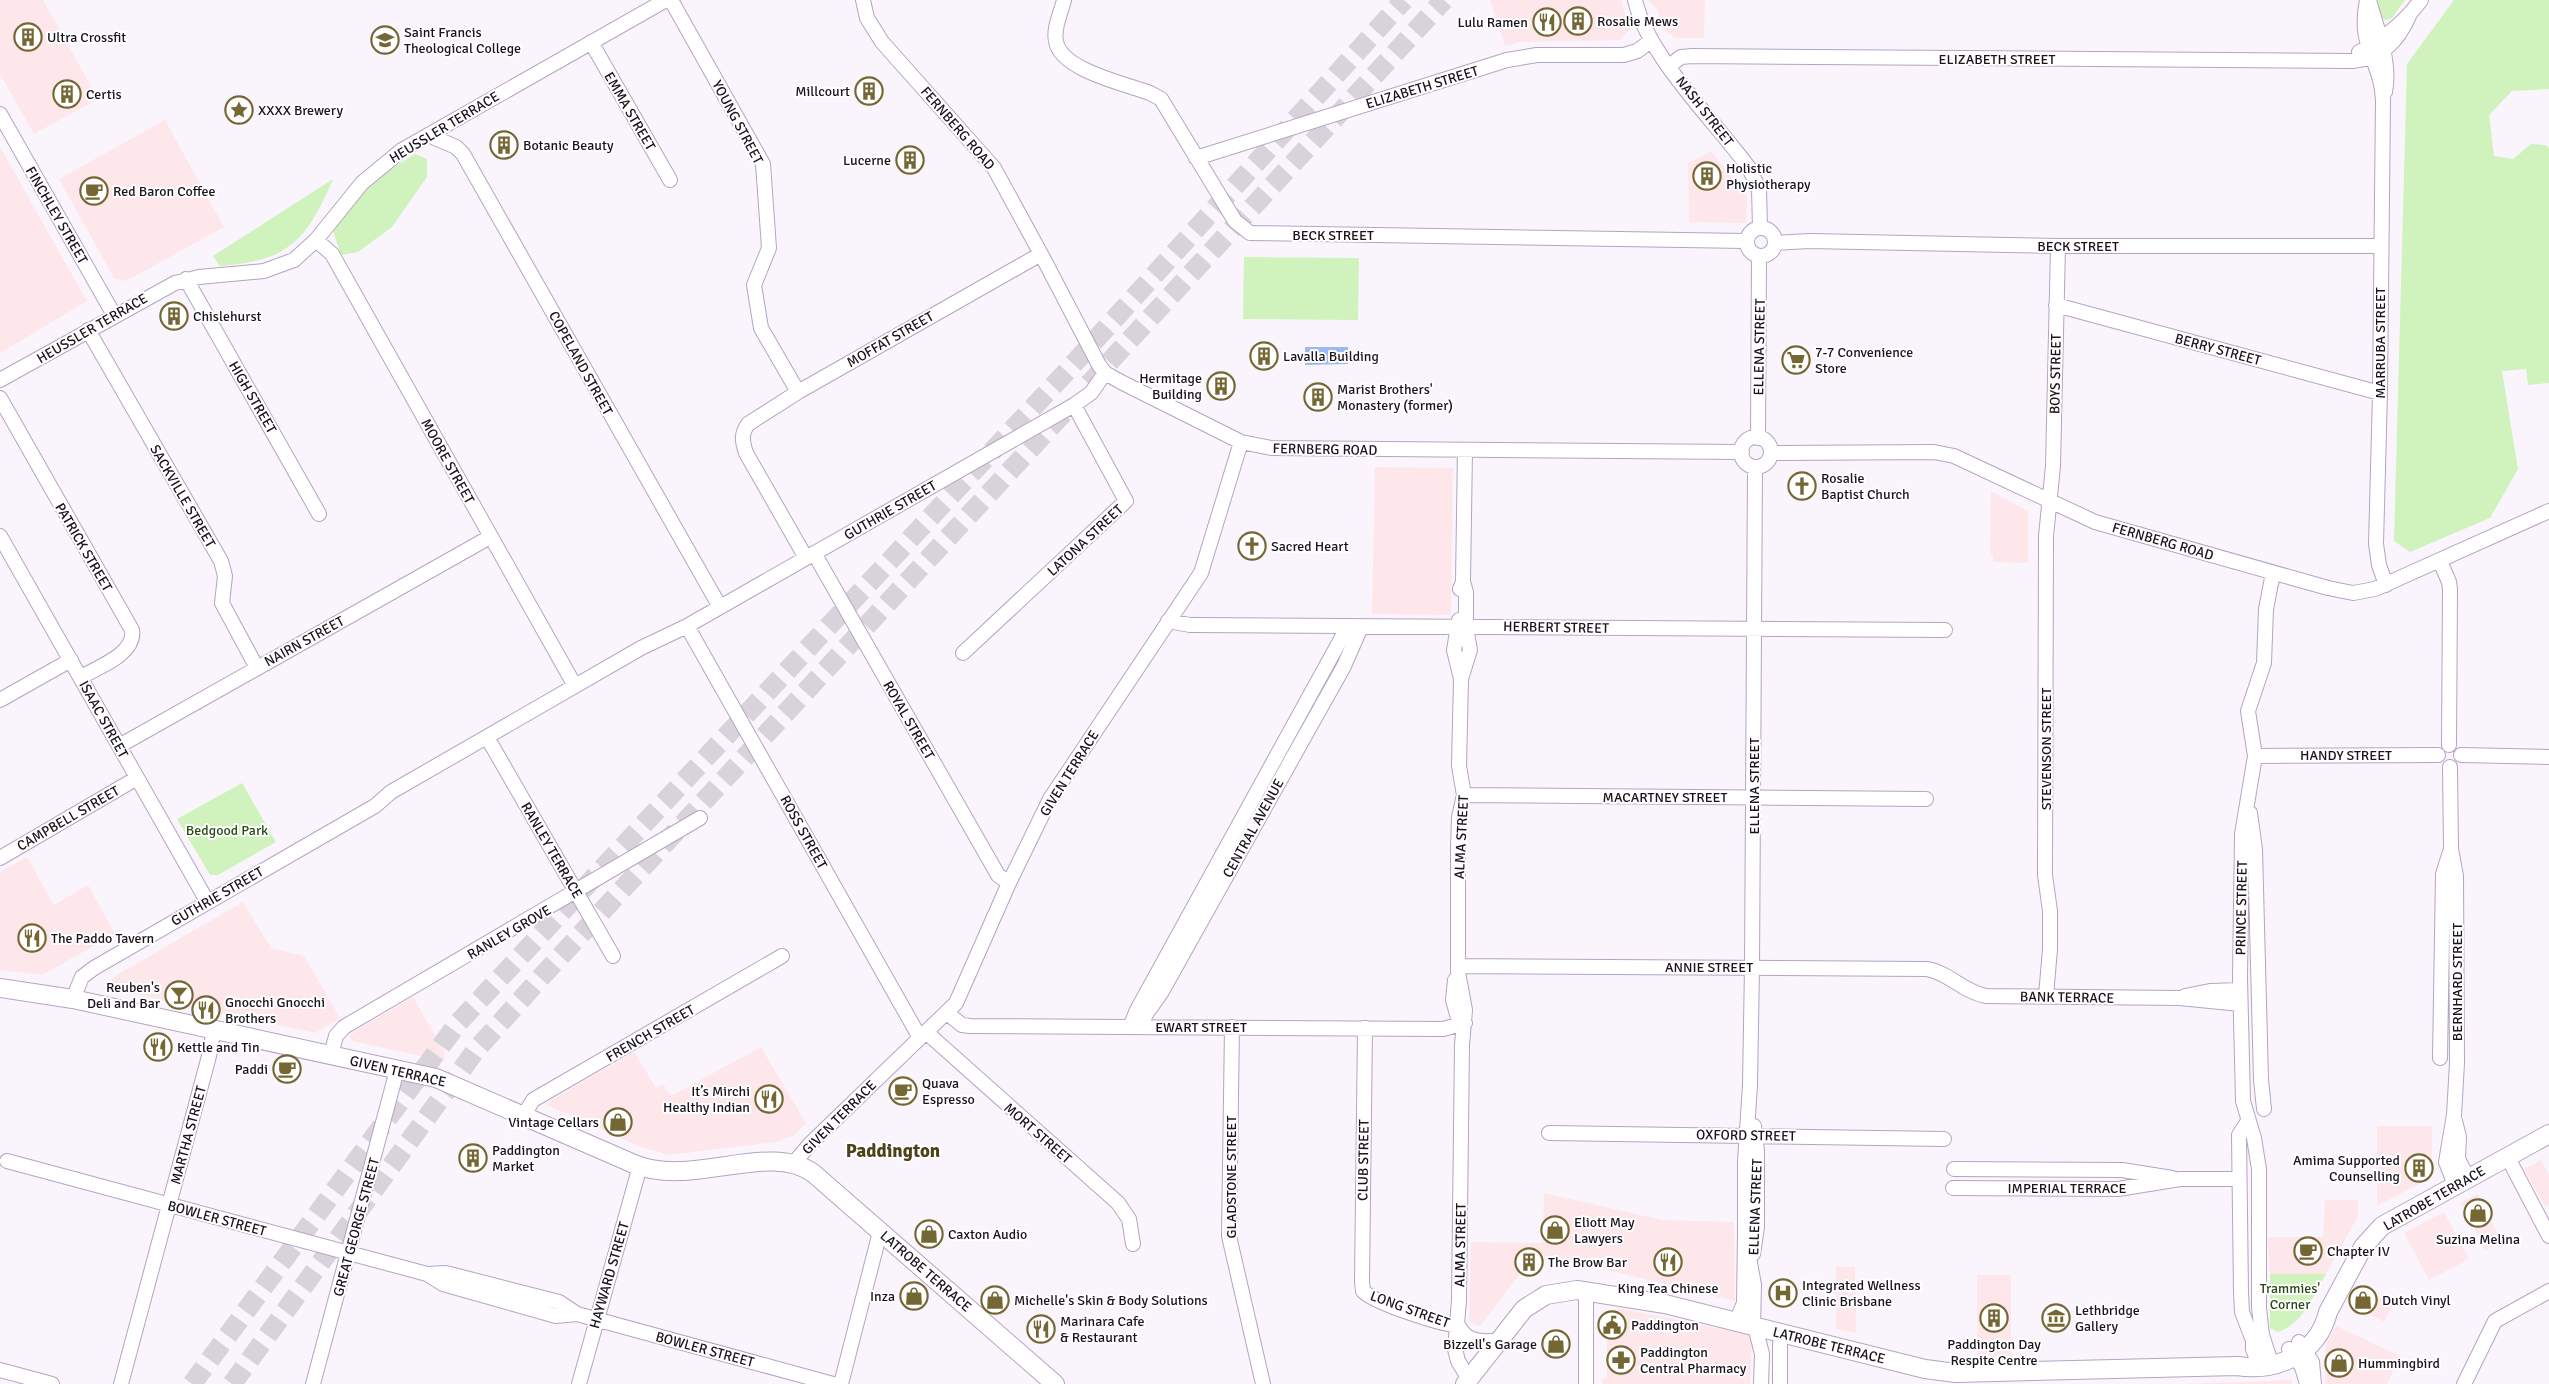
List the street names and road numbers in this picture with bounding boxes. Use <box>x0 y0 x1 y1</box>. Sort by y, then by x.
street label: ELIZABETH STREET <box>1939 51 2056 68</box>
street label: ELIZABETH STREET <box>1364 62 1481 113</box>
street label: EMMA STREET <box>600 69 659 154</box>
street label: NASH STREET <box>1672 73 1737 150</box>
street label: YOUNG STREET <box>708 77 767 167</box>
street label: FERNBERG ROAD <box>917 83 998 173</box>
street label: HEUSSLER TERRACE <box>386 88 502 167</box>
street label: FINCHLEY STREET <box>22 164 91 267</box>
street label: BECK STREET <box>1292 227 1374 244</box>
street label: BECK STREET <box>2037 238 2119 255</box>
street label: MARRUBA STREET <box>2372 287 2389 399</box>
street label: HEUSSLER TERRACE <box>34 290 151 367</box>
street label: ELLENA STREET <box>1750 298 1769 396</box>
street label: COPELAND STREET <box>545 308 616 418</box>
street label: MOFFAT STREET <box>844 308 937 371</box>
street label: BERRY STREET <box>2173 330 2263 369</box>
street label: BOYS STREET <box>2046 334 2065 414</box>
street label: HIGH STREET <box>225 358 280 436</box>
street label: MOORE STREET <box>417 416 478 507</box>
street label: FERNBERG ROAD <box>1273 440 1377 459</box>
street label: SACKVILLE STREET <box>146 442 219 551</box>
street label: GUTHRIE STREET <box>841 477 939 544</box>
street label: PATRICK STREET <box>51 500 116 595</box>
street label: LATONA STREET <box>1044 501 1127 580</box>
street label: FERNBERG ROAD <box>2110 519 2216 564</box>
street label: NAIRN STREET <box>261 612 347 670</box>
street label: HERBERT STREET <box>1503 618 1609 637</box>
street label: ISAAC STREET <box>75 678 132 761</box>
street label: ROYAL STREET <box>879 678 938 763</box>
street label: STEVENSON STREET <box>2038 688 2055 810</box>
street label: GIVEN TERRACE <box>1036 727 1103 819</box>
street label: ELLENA STREET <box>1746 738 1763 834</box>
street label: HANDY STREET <box>2300 747 2392 764</box>
street label: CENTRAL AVENUE <box>1219 776 1288 881</box>
street label: CAMPBELL STREET <box>14 782 123 855</box>
street label: MACARTNEY STREET <box>1603 789 1728 806</box>
street label: ROSS STREET <box>776 792 831 872</box>
street label: ALMA STREET <box>1451 794 1472 879</box>
street label: RANLEY TERRACE <box>517 799 586 901</box>
street label: PRINCE STREET <box>2232 860 2251 956</box>
street label: GUTHRIE STREET <box>168 863 266 930</box>
street label: RANLEY GROVE <box>464 902 554 963</box>
street label: BERNHARD STREET <box>2449 923 2466 1041</box>
street label: ANNIE STREET <box>1665 959 1753 976</box>
street label: BANK TERRACE <box>2020 988 2114 1007</box>
street label: FRENCH STREET <box>603 1001 698 1066</box>
street label: EWART STREET <box>1155 1019 1247 1036</box>
street label: GIVEN TERRACE <box>348 1052 448 1091</box>
street label: GIVEN TERRACE <box>799 1077 880 1158</box>
street label: MARTHA STREET <box>167 1084 210 1186</box>
street label: MORT STREET <box>1000 1099 1075 1167</box>
street label: GLADSTONE STREET <box>1223 1115 1240 1238</box>
street label: CLUB STREET <box>1354 1119 1373 1201</box>
street label: OXFORD STREET <box>1696 1126 1796 1145</box>
street label: GREAT GEORGE STREET <box>330 1156 383 1298</box>
street label: ELLENA STREET <box>1745 1158 1766 1256</box>
street label: LATROBE TERRACE <box>2380 1162 2488 1235</box>
street label: IMPERIAL TERRACE <box>2008 1180 2127 1197</box>
street label: BOWLER STREET <box>166 1197 268 1240</box>
street label: ALMA STREET <box>1451 1203 1470 1287</box>
street label: HAYWARD STREET <box>586 1220 633 1331</box>
street label: LATROBE TERRACE <box>877 1227 975 1316</box>
street label: LONG STREET <box>1368 1287 1452 1332</box>
street label: LATROBE TERRACE <box>1771 1323 1887 1368</box>
street label: BOWLER STREET <box>654 1328 756 1371</box>

